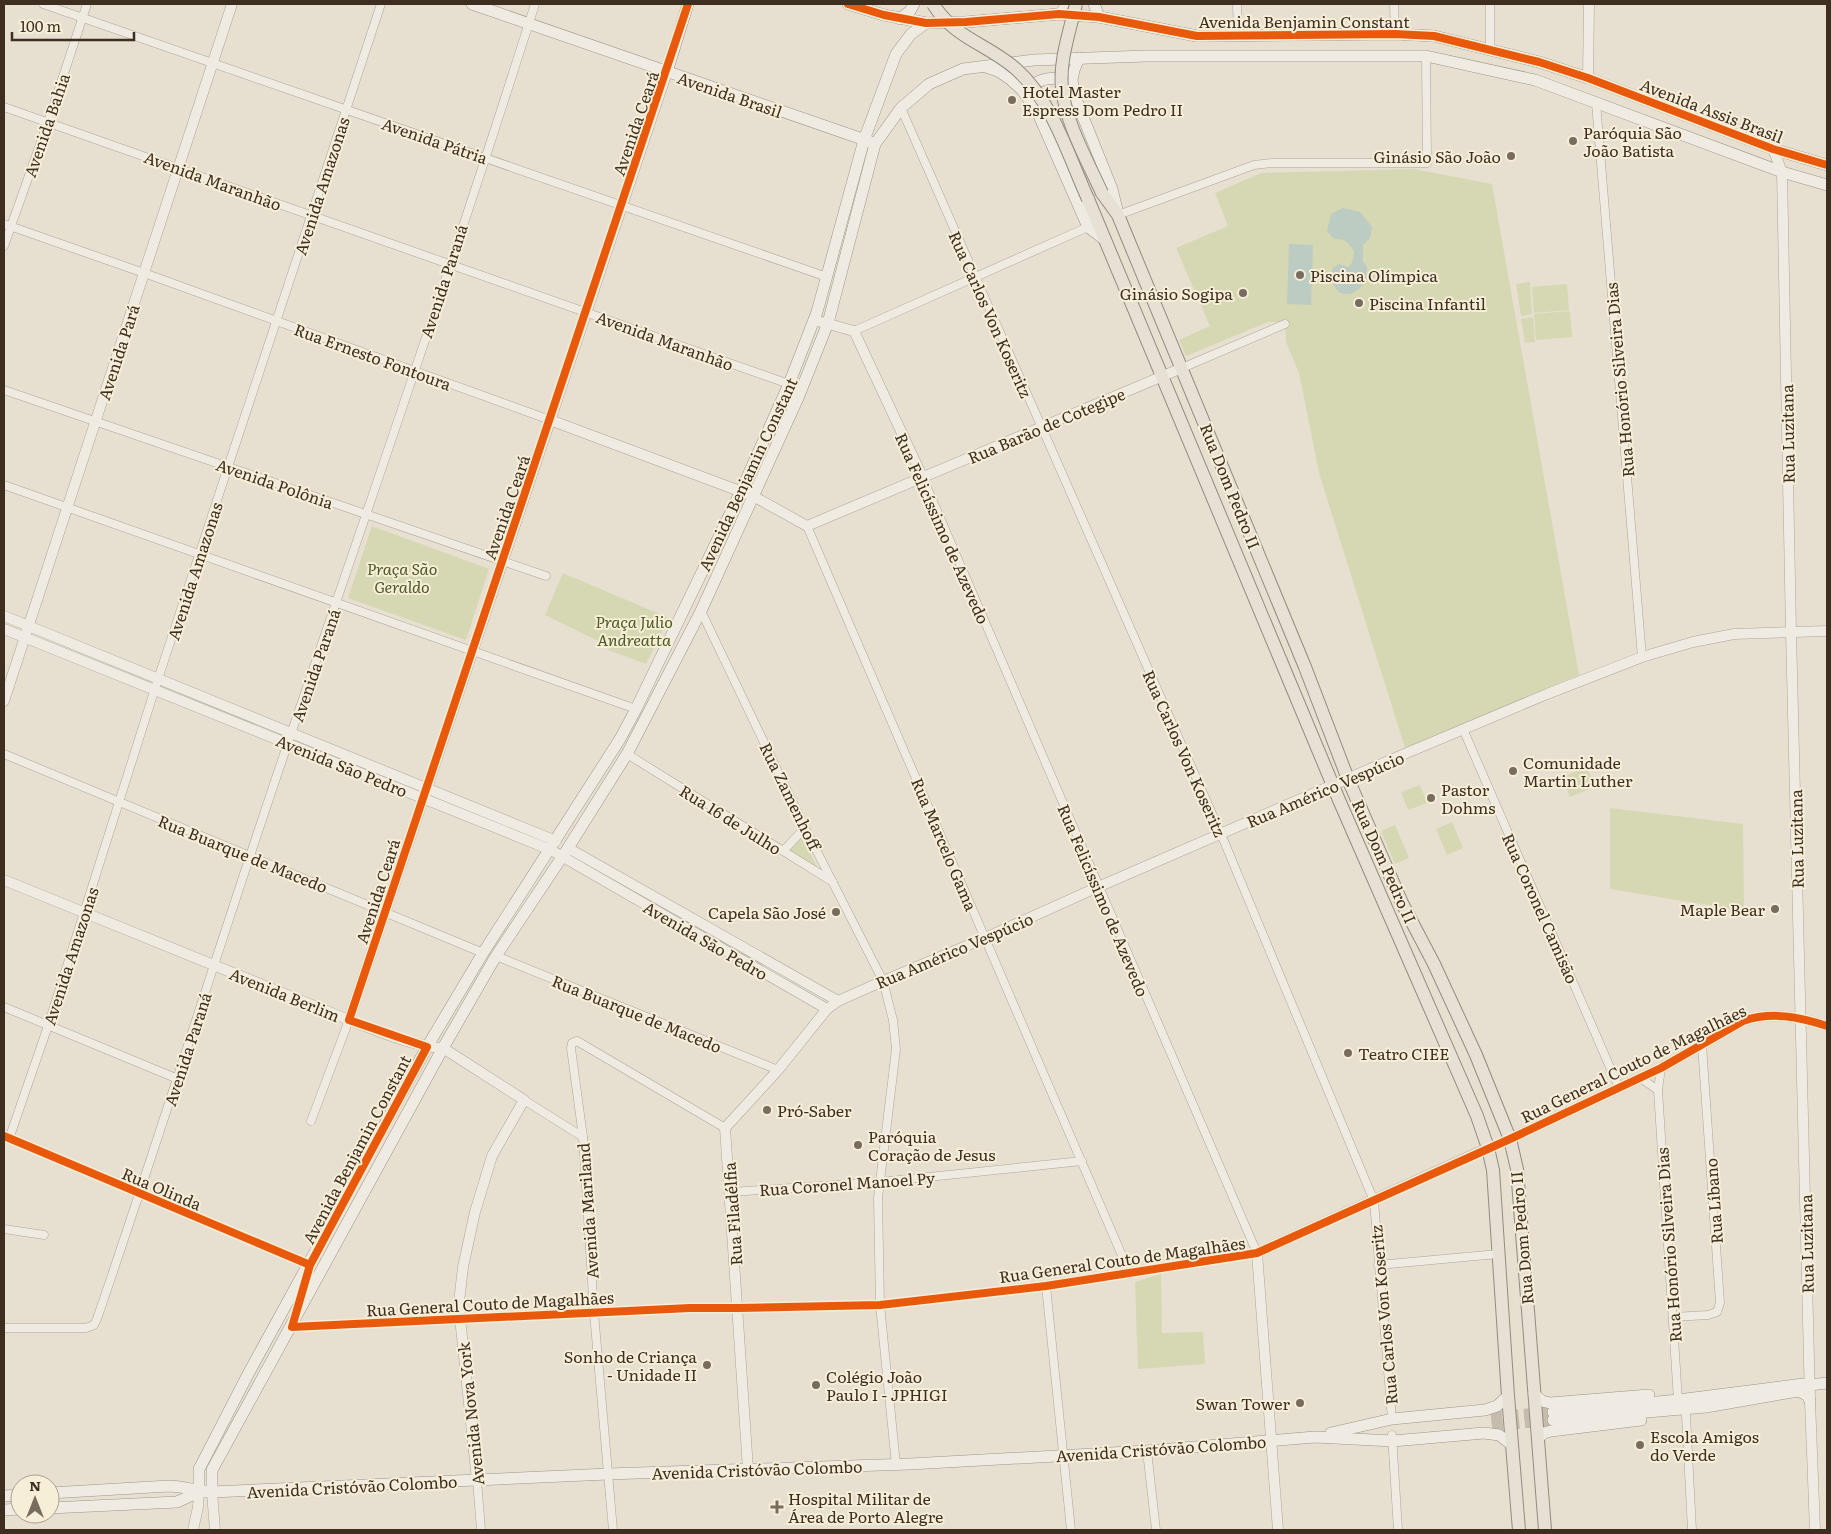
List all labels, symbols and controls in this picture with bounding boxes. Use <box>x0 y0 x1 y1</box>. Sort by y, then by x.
street label: Avenida Benjamin Constant <box>1198 9 1410 33</box>
scale bar <box>12 10 135 42</box>
text: 100 m <box>20 14 61 37</box>
street label: Avenida Brasil <box>674 65 786 123</box>
street label: Avenida Ceará <box>606 67 664 179</box>
street label: Avenida Bahia <box>17 69 75 180</box>
street label: Avenida Assis Brasil <box>1637 72 1787 148</box>
place label: Hotel Master Espress Dom Pedro II <box>1022 79 1183 121</box>
marker: Hotel Master Espress Dom Pedro II <box>1006 94 1018 106</box>
street label: Avenida Pátria <box>379 111 491 169</box>
street label: Avenida Amazonas <box>287 114 355 258</box>
place label: Paróquia São João Batista <box>1583 120 1682 162</box>
marker: Paróquia São João Batista <box>1567 135 1579 147</box>
street label: Avenida Maranhão <box>141 144 285 216</box>
place label: Ginásio São João <box>1373 144 1501 168</box>
marker: Ginásio São João <box>1505 150 1517 162</box>
street label: Avenida Paraná <box>413 221 473 341</box>
street label: Rua Carlos Von Koseritz <box>943 227 1039 402</box>
place label: Piscina Olímpica <box>1310 263 1438 287</box>
marker: Piscina Olímpica <box>1294 269 1306 281</box>
place label: Ginásio Sogipa <box>1120 281 1233 305</box>
street label: Rua Honório Silveira Dias <box>1599 282 1639 478</box>
marker: Ginásio Sogipa <box>1237 287 1249 299</box>
place label: Piscina Infantil <box>1369 291 1486 315</box>
marker: Piscina Infantil <box>1353 297 1365 309</box>
street label: Avenida Pará <box>91 301 145 403</box>
street label: Avenida Maranhão <box>593 304 737 376</box>
street label: Rua Ernesto Fontoura <box>291 316 455 396</box>
street label: Avenida Benjamin Constant <box>691 373 803 575</box>
street label: Rua Barão de Cotegipe <box>963 381 1129 469</box>
street label: Rua Luzitana <box>1774 384 1800 484</box>
street label: Rua Dom Pedro II <box>1195 419 1267 553</box>
street label: Rua Felicíssimo de Azevedo <box>890 429 996 627</box>
street label: Avenida Ceará <box>477 451 535 563</box>
street label: Avenida Polônia <box>213 452 337 514</box>
street label: Avenida Amazonas <box>160 499 228 643</box>
park label: Praça São Geraldo <box>367 556 437 598</box>
street label: Avenida Paraná <box>284 605 346 725</box>
park label: Praça Julio Andreatta <box>595 609 673 651</box>
street label: Rua Carlos Von Koseritz <box>1137 666 1233 841</box>
street label: Avenida São Pedro <box>273 728 411 802</box>
street label: Rua Zamenhoff <box>754 738 828 855</box>
street label: Rua Américo Vespúcio <box>1242 745 1408 833</box>
place label: Comunidade Martin Luther <box>1523 750 1633 792</box>
marker: Comunidade Martin Luther <box>1507 765 1519 777</box>
street label: Rua Marcelo Gama <box>906 774 984 915</box>
place label: Pastor Dohms <box>1441 777 1495 819</box>
street label: Rua 16 de Julho <box>675 778 787 860</box>
street label: Rua Luzitana <box>1783 789 1809 889</box>
marker: Pastor Dohms <box>1425 792 1437 804</box>
street label: Rua Dom Pedro II <box>1347 795 1423 927</box>
street label: Rua Felicíssimo de Azevedo <box>1053 800 1155 1000</box>
street label: Rua Buarque de Macedo <box>155 808 331 898</box>
street label: Rua Coronel Camisão <box>1497 829 1585 987</box>
street label: Avenida Ceará <box>349 835 405 947</box>
street label: Avenida Amazonas <box>36 884 104 1028</box>
street label: Avenida São Pedro <box>639 895 773 985</box>
place label: Maple Bear <box>1680 897 1765 921</box>
place label: Capela São José <box>708 900 826 924</box>
marker: Maple Bear <box>1769 903 1781 915</box>
marker: Capela São José <box>830 906 842 918</box>
street label: Rua Américo Vespúcio <box>871 906 1037 994</box>
street label: Avenida Berlim <box>226 961 344 1027</box>
street label: Rua Buarque de Macedo <box>549 968 725 1058</box>
street label: Avenida Paraná <box>157 989 217 1109</box>
street label: Rua General Couto de Magalhães <box>1516 998 1750 1128</box>
place label: Teatro CIEE <box>1358 1041 1449 1065</box>
marker: Teatro CIEE <box>1342 1047 1354 1059</box>
street label: Avenida Benjamin Constant <box>296 1050 416 1248</box>
place label: Pró-Saber <box>777 1098 852 1122</box>
marker: Pró-Saber <box>761 1104 773 1116</box>
place label: Paróquia Coração de Jesus <box>868 1124 996 1166</box>
marker: Paróquia Coração de Jesus <box>852 1139 864 1151</box>
street label: Avenida Mariland <box>570 1142 604 1280</box>
street label: Rua Honório Silveira Dias <box>1649 1147 1687 1343</box>
street label: Rua Líbano <box>1698 1157 1728 1245</box>
street label: Rua Olinda <box>118 1160 206 1216</box>
street label: Rua Filadélfia <box>716 1161 748 1267</box>
street label: Rua Coronel Manoel Py <box>758 1165 937 1201</box>
street label: Rua Dom Pedro II <box>1503 1170 1539 1306</box>
street label: Rua Luzitana <box>1793 1194 1819 1294</box>
street label: Rua Carlos Von Koseritz <box>1363 1224 1403 1406</box>
street label: Rua General Couto de Magalhães <box>997 1230 1247 1288</box>
street label: Rua General Couto de Magalhães <box>365 1285 615 1321</box>
street label: Avenida Nova York <box>451 1341 489 1487</box>
place label: Sonho de Criança - Unidade II <box>564 1344 697 1386</box>
marker: Sonho de Criança - Unidade II <box>701 1359 713 1371</box>
place label: Colégio João Paulo I - JPHIGI <box>826 1364 947 1406</box>
marker: Colégio João Paulo I - JPHIGI <box>810 1379 822 1391</box>
place label: Swan Tower <box>1196 1391 1290 1415</box>
marker: Swan Tower <box>1294 1397 1306 1409</box>
place label: Escola Amigos do Verde <box>1650 1424 1759 1466</box>
street label: Avenida Cristóvão Colombo <box>1055 1429 1267 1467</box>
marker: Escola Amigos do Verde <box>1634 1439 1646 1451</box>
street label: Avenida Cristóvão Colombo <box>651 1453 863 1485</box>
street label: Avenida Cristóvão Colombo <box>246 1468 458 1504</box>
north arrow <box>10 1474 60 1524</box>
text: N <box>29 1475 41 1495</box>
place label: Hospital Militar de Área de Porto Alegre <box>788 1486 943 1528</box>
marker: Hospital Militar de Área de Porto Alegre <box>770 1500 784 1514</box>

